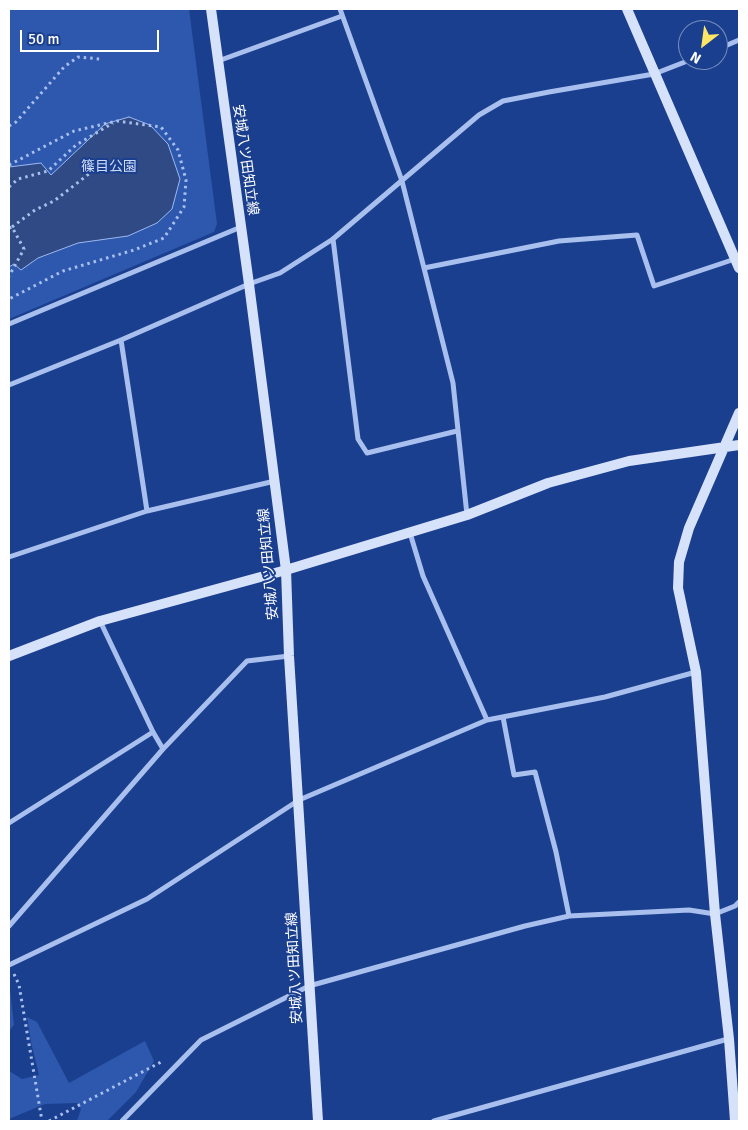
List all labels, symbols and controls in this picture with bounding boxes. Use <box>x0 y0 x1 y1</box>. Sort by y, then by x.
scale bar <box>22 20 161 52</box>
north arrow <box>678 20 728 70</box>
text: 50 m <box>28 30 59 48</box>
text: N <box>687 48 704 67</box>
street label: 安城八ツ田知立線 <box>229 103 261 217</box>
park label: 篠目公園 <box>81 159 137 175</box>
street label: 安城八ツ田知立線 <box>256 507 282 621</box>
street label: 安城八ツ田知立線 <box>284 912 306 1024</box>

